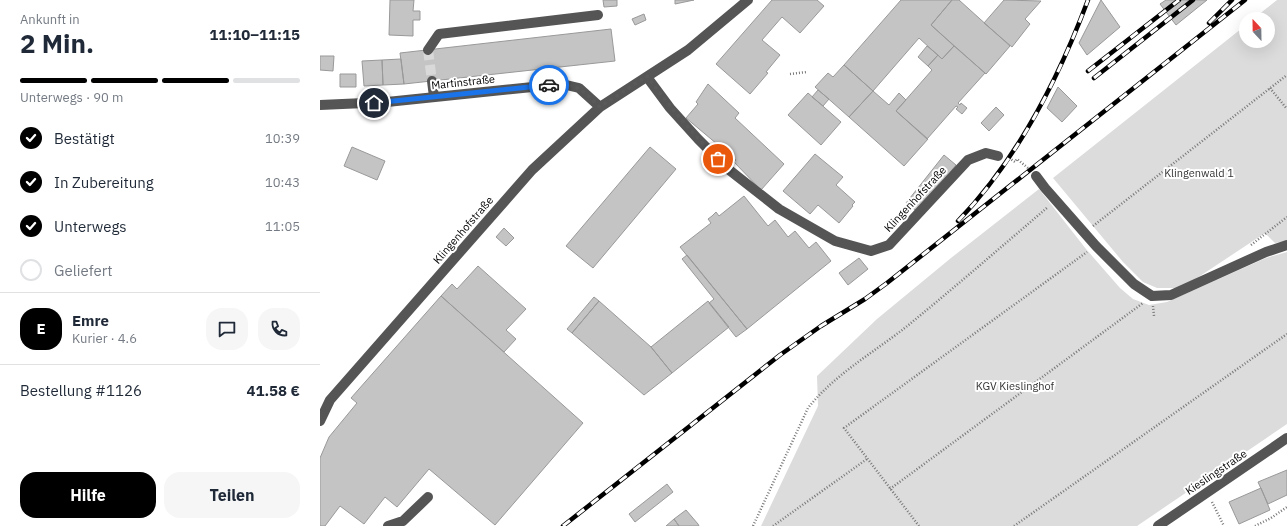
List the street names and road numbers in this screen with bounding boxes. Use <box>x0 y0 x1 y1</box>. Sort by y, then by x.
street label: Martinstraße <box>431 72 495 92</box>
street label: Klingenhofstraße <box>881 163 949 235</box>
street label: Klingenhofstraße <box>430 193 496 267</box>
street label: Kieslingstraße <box>1183 446 1249 498</box>

